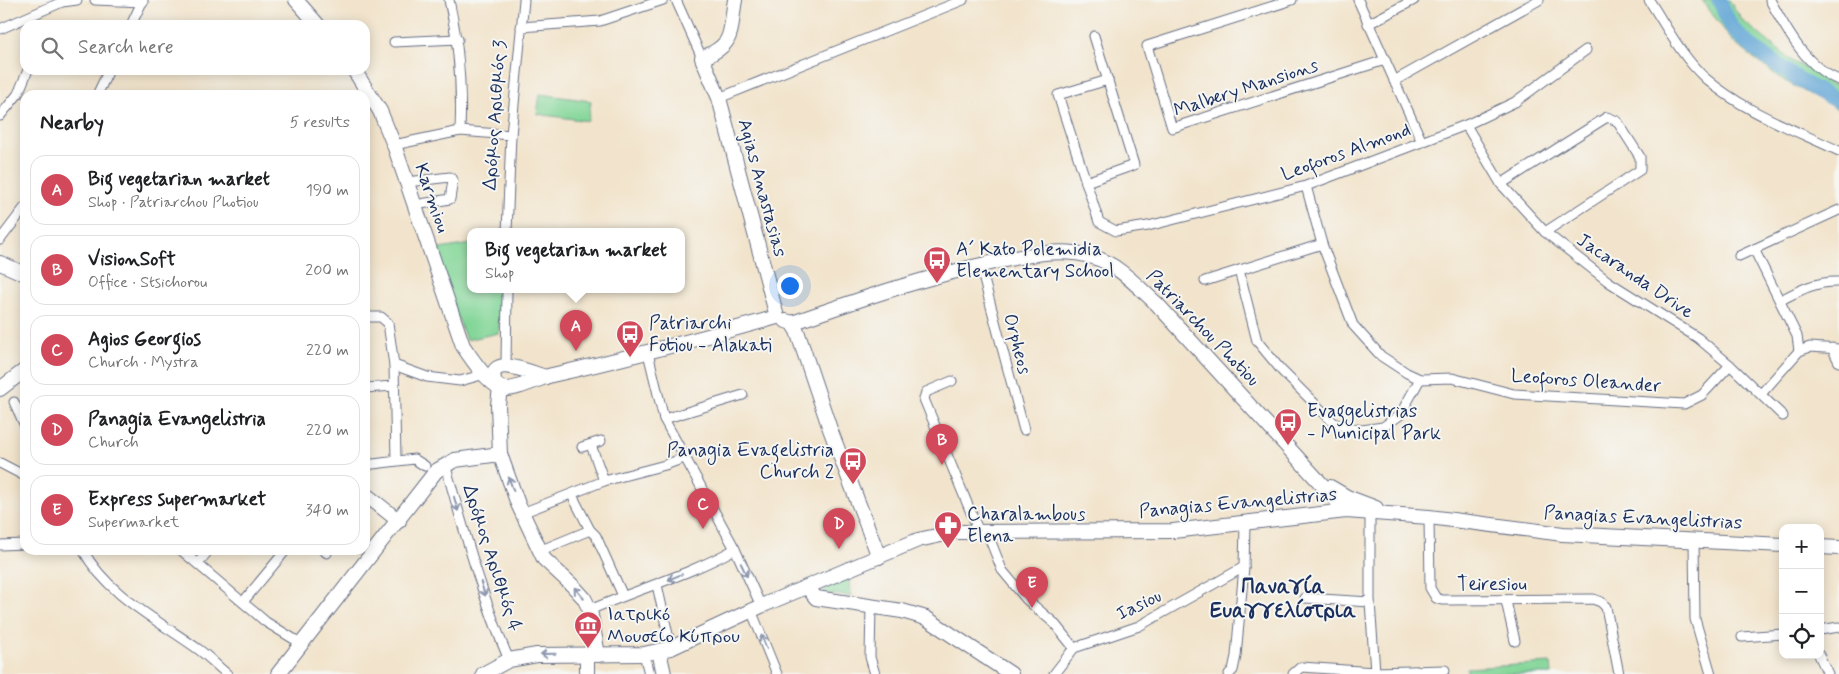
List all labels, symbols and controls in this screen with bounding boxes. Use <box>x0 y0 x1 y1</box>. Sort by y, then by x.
search box <box>20 20 370 75</box>
icon: search <box>38 34 66 62</box>
text: Search here <box>78 35 174 60</box>
street label: Δρόμος Αριθμός 3 <box>477 39 513 191</box>
street label: Malbery Mansions <box>1171 53 1322 123</box>
text: Nearby <box>40 109 104 137</box>
text: 5 results <box>290 112 350 133</box>
street label: Agias Anastasias <box>731 116 792 260</box>
street label: Leoforos Almond <box>1278 117 1415 190</box>
street label: Karmiou <box>408 160 456 236</box>
text: Big vegetarian market <box>88 167 270 192</box>
text: A <box>52 180 62 201</box>
text: 190 m <box>306 180 349 201</box>
text: Shop · Patriarchou Photiou <box>88 192 259 213</box>
popup <box>467 228 685 293</box>
street label: Jacaranda Drive <box>1571 228 1699 325</box>
place label: A´ Kato Polemidia Elementary School <box>956 237 1114 284</box>
text: Big vegetarian market <box>485 238 667 263</box>
bus stop icon: A´ Kato Polemidia Elementary School <box>922 245 952 284</box>
text: VisionSoft <box>88 247 176 272</box>
text: B <box>52 260 62 281</box>
text: 200 m <box>305 260 349 281</box>
text: Shop <box>485 263 514 284</box>
street label: Patriarchou Photiou <box>1141 264 1265 392</box>
text: Office · Stsichorou <box>88 272 207 293</box>
your location <box>777 273 803 299</box>
pin: A <box>560 310 592 351</box>
place label: Patriarchi Fotiou - Alakati <box>649 311 772 358</box>
street label: Orpheos <box>997 311 1037 378</box>
bus stop icon: Patriarchi Fotiou - Alakati <box>615 319 645 358</box>
text: Agios Georgios <box>88 327 201 352</box>
text: C <box>51 340 63 361</box>
text: 220 m <box>306 340 349 361</box>
text: Church · Mystra <box>88 352 198 373</box>
street label: Leoforos Oleander <box>1510 363 1662 402</box>
place label: Evaggelistrias - Municipal Park <box>1307 399 1441 446</box>
text: Panagia Evangelistria <box>88 407 266 432</box>
bus stop icon: Evaggelistrias - Municipal Park <box>1273 407 1303 446</box>
text: D <box>51 420 63 441</box>
text: 220 m <box>306 420 349 441</box>
pin: B <box>926 424 958 465</box>
text: Church <box>88 432 139 453</box>
place label: Panagia Evagelistria Church 2 <box>667 438 834 485</box>
bus stop icon: Panagia Evagelistria Church 2 <box>838 446 868 485</box>
one-way arrow <box>506 477 515 492</box>
street label: Δρόμος Αριθμός 4 <box>456 481 528 635</box>
street label: Panagias Evangelistrias <box>1138 482 1338 526</box>
text: Express supermarket <box>88 487 266 512</box>
pin: C <box>687 488 719 529</box>
one-way arrow <box>452 495 462 511</box>
text: E <box>52 500 62 521</box>
text: 340 m <box>305 500 349 521</box>
street label: Panagias Evangelistrias <box>1543 500 1743 538</box>
place label: Charalambous Elena <box>967 502 1086 549</box>
pin: D <box>823 508 855 549</box>
pharmacy icon: Charalambous Elena <box>933 510 963 549</box>
text: Supermarket <box>88 512 179 533</box>
map controls <box>1779 524 1824 659</box>
button: + <box>1779 524 1824 569</box>
one-way arrow <box>740 562 750 577</box>
pin: E <box>1016 567 1048 608</box>
button: − <box>1779 569 1824 614</box>
street label: Teiresiou <box>1457 572 1527 597</box>
one-way arrow <box>668 573 683 583</box>
district label: Παναγία Ευαγγελίστρια <box>1210 573 1357 625</box>
one-way arrow <box>479 581 488 597</box>
street label: Iasiou <box>1112 583 1166 627</box>
one-way arrow <box>574 587 585 600</box>
place label: Ιατρικό Μουσείο Κύπρου <box>607 602 740 649</box>
museum icon: Ιατρικό Μουσείο Κύπρου <box>573 610 603 649</box>
button: locate <box>1779 614 1824 659</box>
one-way arrow <box>759 635 768 650</box>
one-way arrow <box>540 649 556 659</box>

